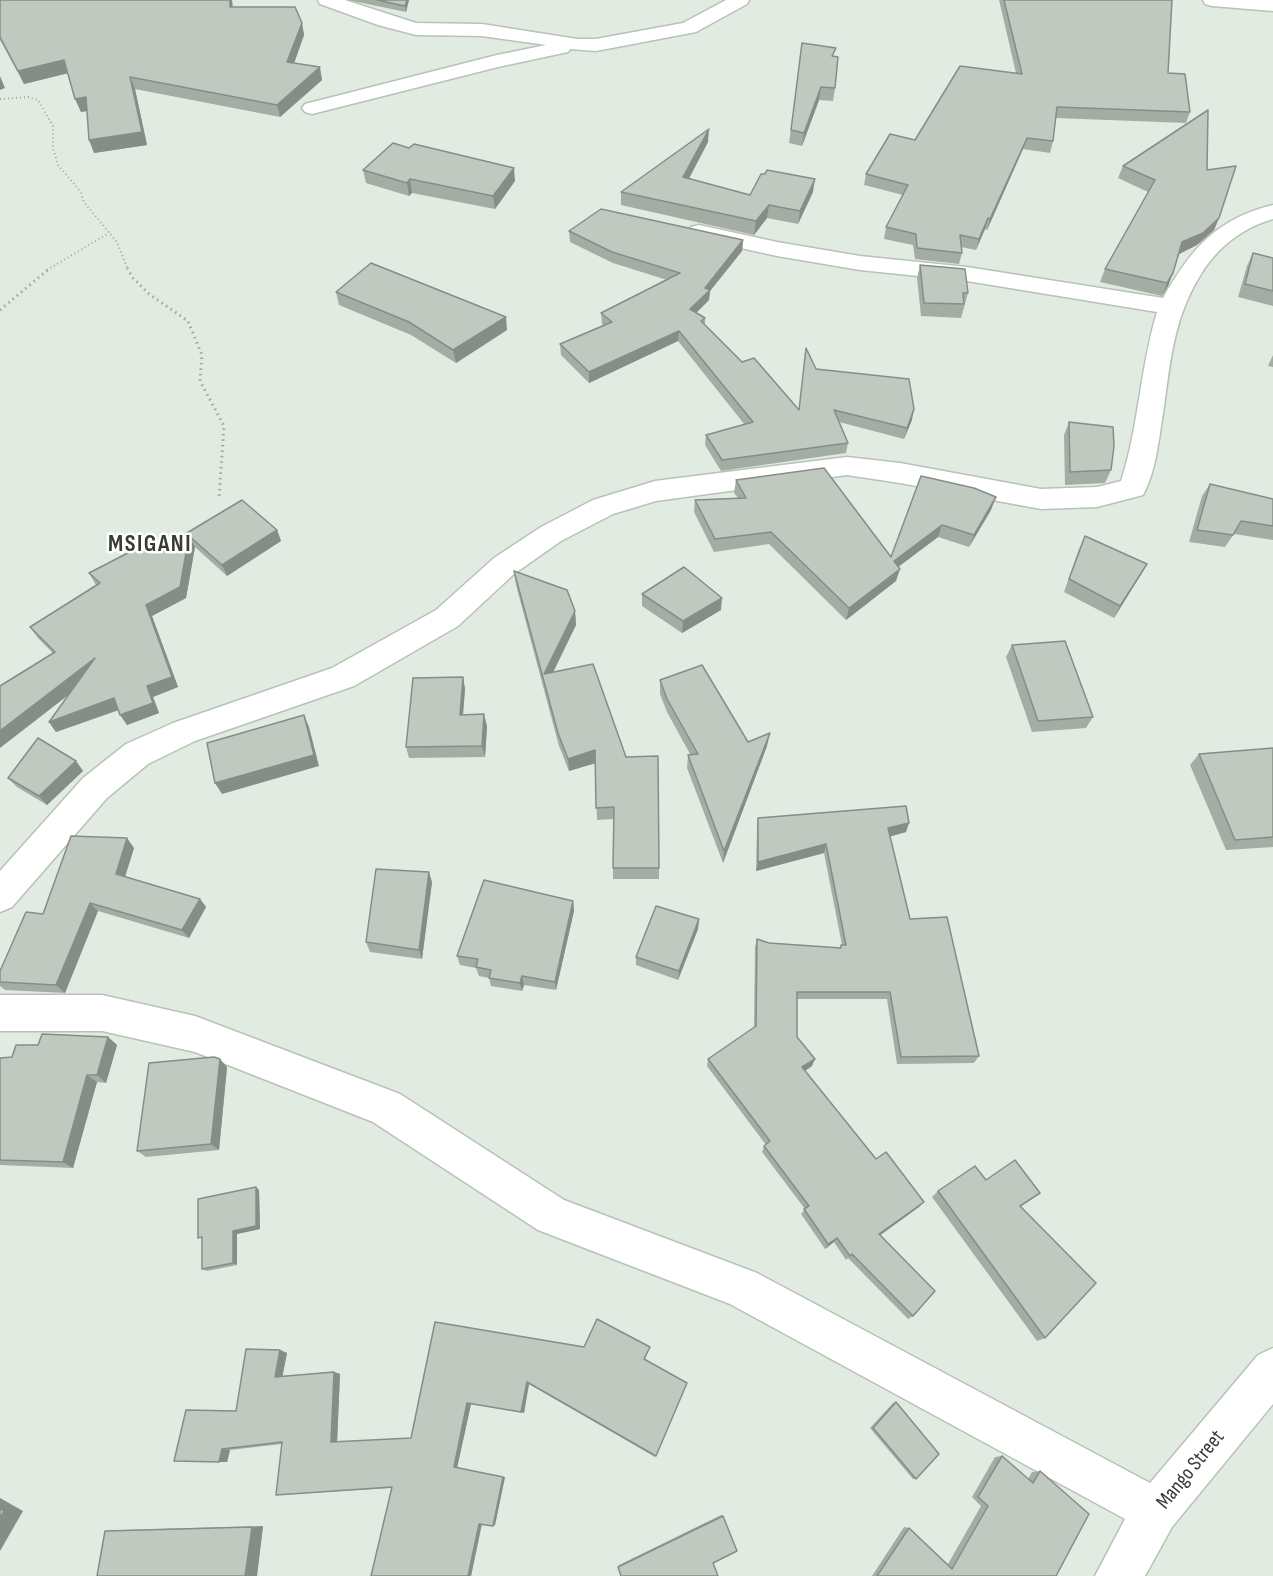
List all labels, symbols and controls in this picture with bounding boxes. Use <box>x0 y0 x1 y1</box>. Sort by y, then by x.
district label: MSIGANI <box>108 531 192 559</box>
street label: Mango Street <box>1152 1425 1230 1515</box>

